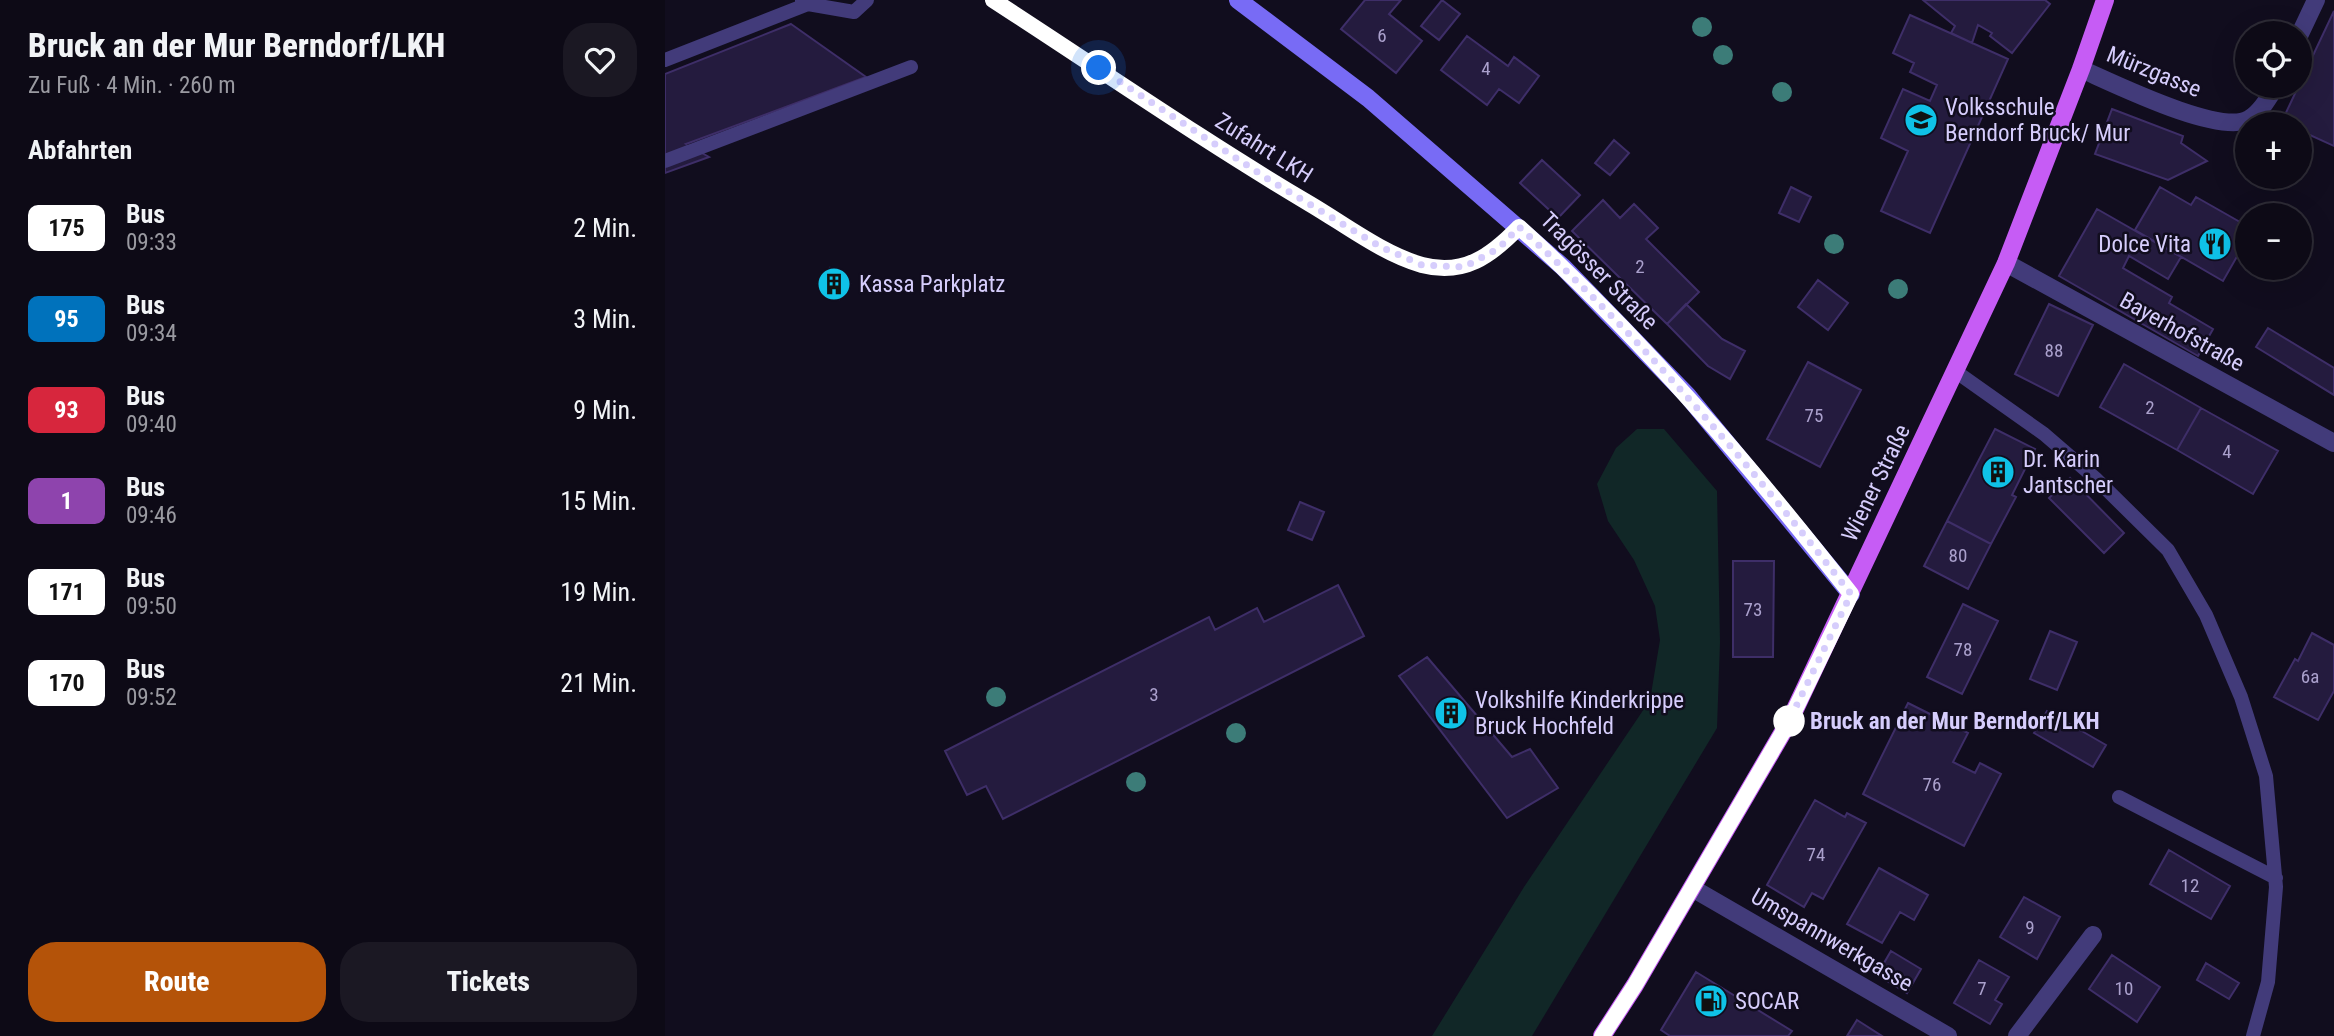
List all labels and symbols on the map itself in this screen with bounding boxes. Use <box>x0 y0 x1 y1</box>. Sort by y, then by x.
house number: 6 <box>1377 24 1387 47</box>
street label: Mürzgasse <box>2103 41 2205 103</box>
your location <box>1081 50 1116 85</box>
house number: 4 <box>1481 57 1491 80</box>
place label: Volksschule Berndorf Bruck/ Mur <box>1945 94 2130 147</box>
school or university icon: Volksschule Berndorf Bruck/ Mur <box>1902 101 1940 139</box>
street label: Zufahrt LKH <box>1210 107 1318 189</box>
street label: Tragösser Straße <box>1535 207 1663 335</box>
restaurant icon: Dolce Vita <box>2196 225 2234 263</box>
place label: Dolce Vita <box>2098 231 2191 258</box>
house number: 2 <box>1635 255 1645 278</box>
building icon: Kassa Parkplatz <box>815 265 853 303</box>
place label: Kassa Parkplatz <box>859 271 1005 298</box>
street label: Bayerhofstraße <box>2115 287 2249 377</box>
house number: 88 <box>2045 339 2063 362</box>
house number: 2 <box>2145 396 2155 419</box>
house number: 75 <box>1805 404 1823 427</box>
street label: Wiener Straße <box>1836 420 1916 546</box>
house number: 4 <box>2222 440 2232 463</box>
place label: Dr. Karin Jantscher <box>2023 446 2113 499</box>
building icon: Dr. Karin Jantscher <box>1979 453 2017 491</box>
house number: 80 <box>1949 544 1967 567</box>
house number: 73 <box>1744 598 1762 621</box>
house number: 78 <box>1954 638 1972 661</box>
house number: 6a <box>2301 665 2319 688</box>
house number: 3 <box>1149 683 1159 706</box>
place label: Volkshilfe Kinderkrippe Bruck Hochfeld <box>1475 687 1684 740</box>
building icon: Volkshilfe Kinderkrippe Bruck Hochfeld <box>1432 694 1470 732</box>
marker: Bruck an der Mur Berndorf/LKH <box>1774 706 1804 736</box>
place label: Bruck an der Mur Berndorf/LKH <box>1810 708 2100 735</box>
house number: 76 <box>1923 773 1941 796</box>
house number: 74 <box>1807 843 1825 866</box>
house number: 12 <box>2181 874 2199 897</box>
street label: Umspannwerkgasse <box>1746 883 1918 997</box>
house number: 9 <box>2025 916 2035 939</box>
house number: 7 <box>1977 977 1987 1000</box>
house number: 10 <box>2115 977 2133 1000</box>
fuel station icon: SOCAR <box>1692 982 1730 1020</box>
place label: SOCAR <box>1735 988 1799 1015</box>

